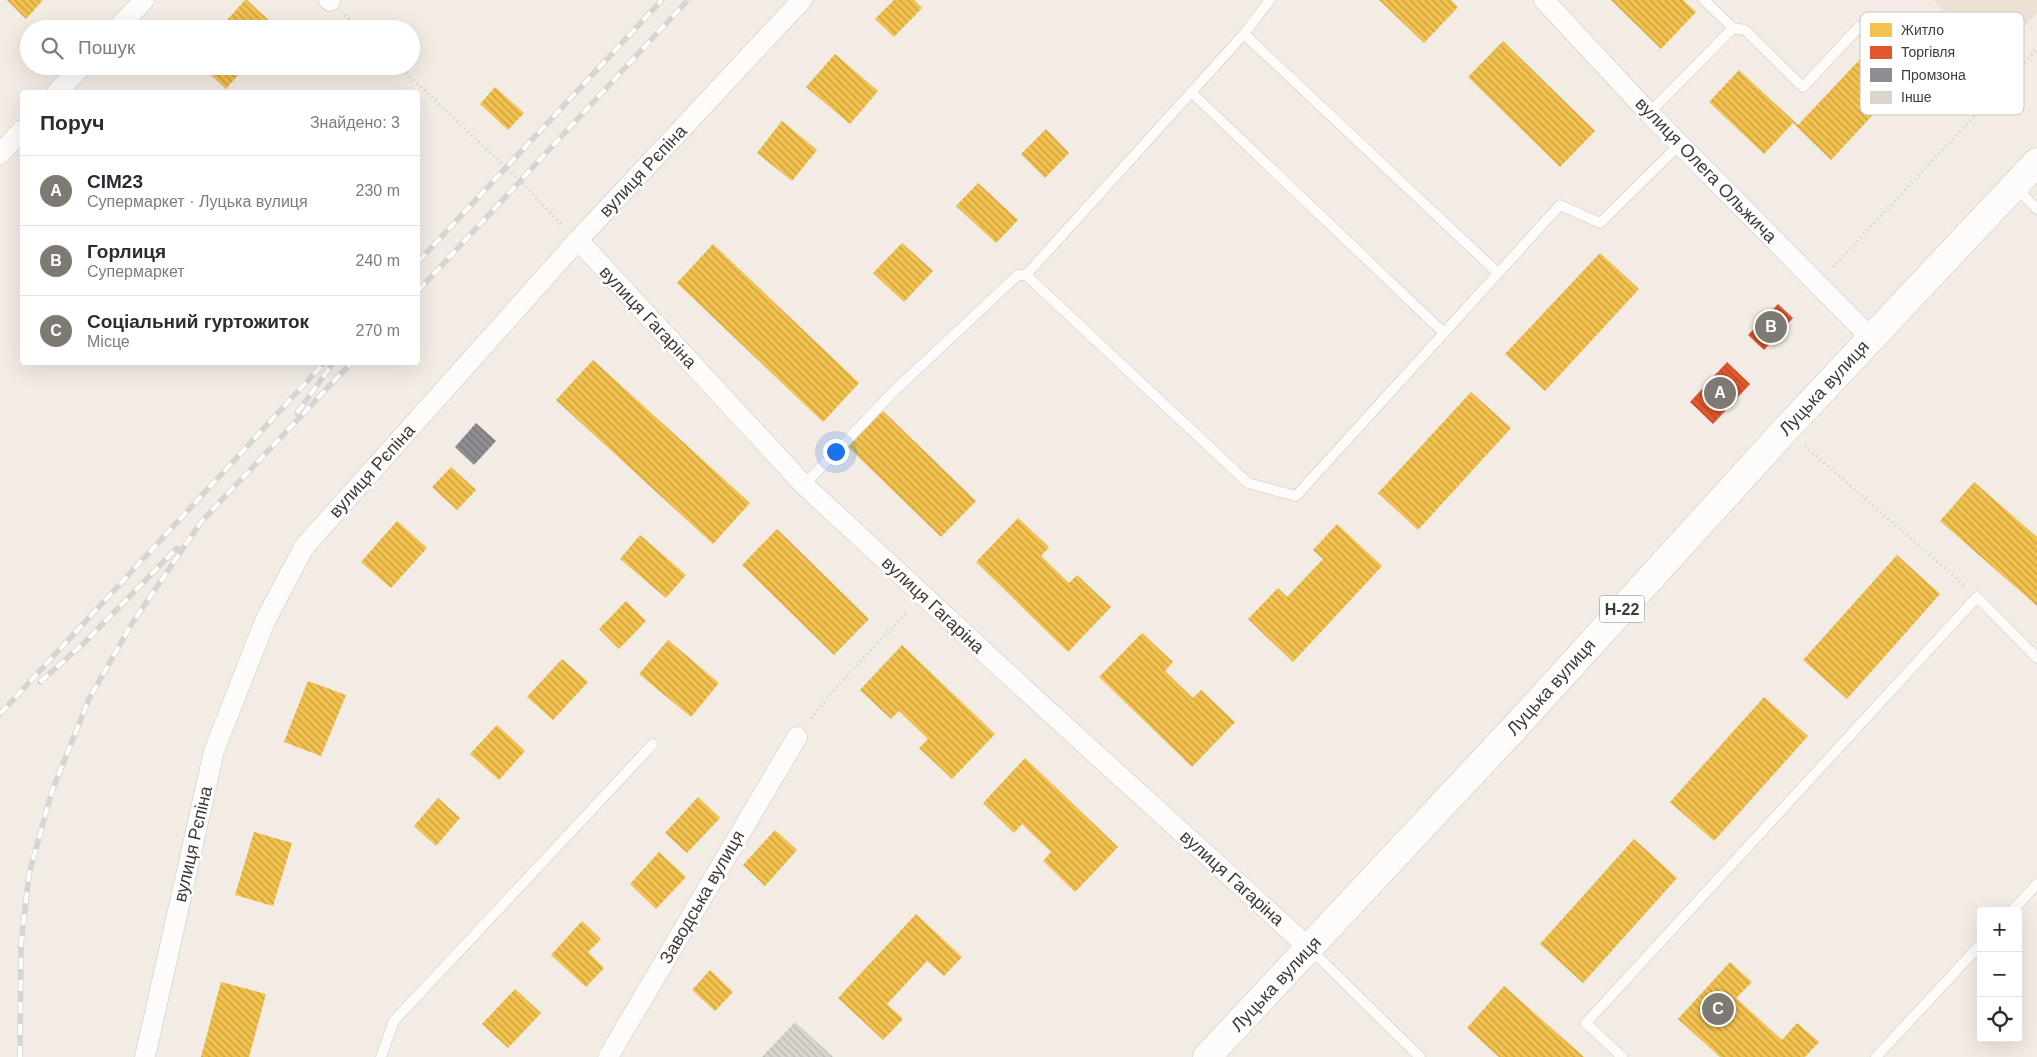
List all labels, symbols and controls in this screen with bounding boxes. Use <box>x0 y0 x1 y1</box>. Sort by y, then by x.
legend <box>1860 12 2024 115</box>
search box <box>20 20 420 75</box>
text: Житло <box>1901 22 1944 38</box>
icon: search <box>38 34 66 62</box>
text: Пошук <box>78 37 135 58</box>
text: Торгівля <box>1901 44 1955 60</box>
text: Промзона <box>1901 67 1966 83</box>
text: Інше <box>1901 89 1932 105</box>
street label: вулиця Олега Ольжича <box>1631 93 1781 247</box>
text: Поруч <box>40 111 104 134</box>
text: Знайдено: 3 <box>310 114 400 131</box>
street label: вулиця Рєпіна <box>595 120 691 221</box>
text: СІМ23 <box>87 171 143 192</box>
text: A <box>50 182 62 199</box>
text: 230 m <box>356 182 400 199</box>
text: Супермаркет · Луцька вулиця <box>87 193 308 210</box>
text: Горлиця <box>87 241 166 262</box>
text: B <box>50 252 62 269</box>
text: 240 m <box>356 252 400 269</box>
street label: вулиця Гагаріна <box>596 262 701 373</box>
text: Супермаркет <box>87 263 185 280</box>
pin: B <box>1755 308 1787 346</box>
text: Соціальний гуртожиток <box>87 311 309 332</box>
text: C <box>50 322 62 339</box>
text: 270 m <box>356 322 400 339</box>
text: Місце <box>87 333 130 350</box>
street label: Луцька вулиця <box>1775 336 1873 440</box>
pin: A <box>1704 374 1736 412</box>
street label: вулиця Рєпіна <box>325 420 420 522</box>
your location <box>823 439 849 465</box>
street label: вулиця Гагаріна <box>878 553 989 658</box>
road number: Н-22 <box>1600 596 1644 622</box>
street label: Луцька вулиця <box>1503 635 1599 739</box>
street label: вулиця Рєпіна <box>170 783 216 904</box>
street label: вулиця Гагаріна <box>1176 826 1289 930</box>
street label: Заводська вулиця <box>656 827 748 967</box>
map controls <box>1977 907 2022 1042</box>
button: + <box>1977 907 2022 952</box>
street label: Луцька вулиця <box>1227 932 1325 1036</box>
button: − <box>1977 952 2022 997</box>
pin: C <box>1702 990 1734 1028</box>
button: locate <box>1977 997 2022 1042</box>

